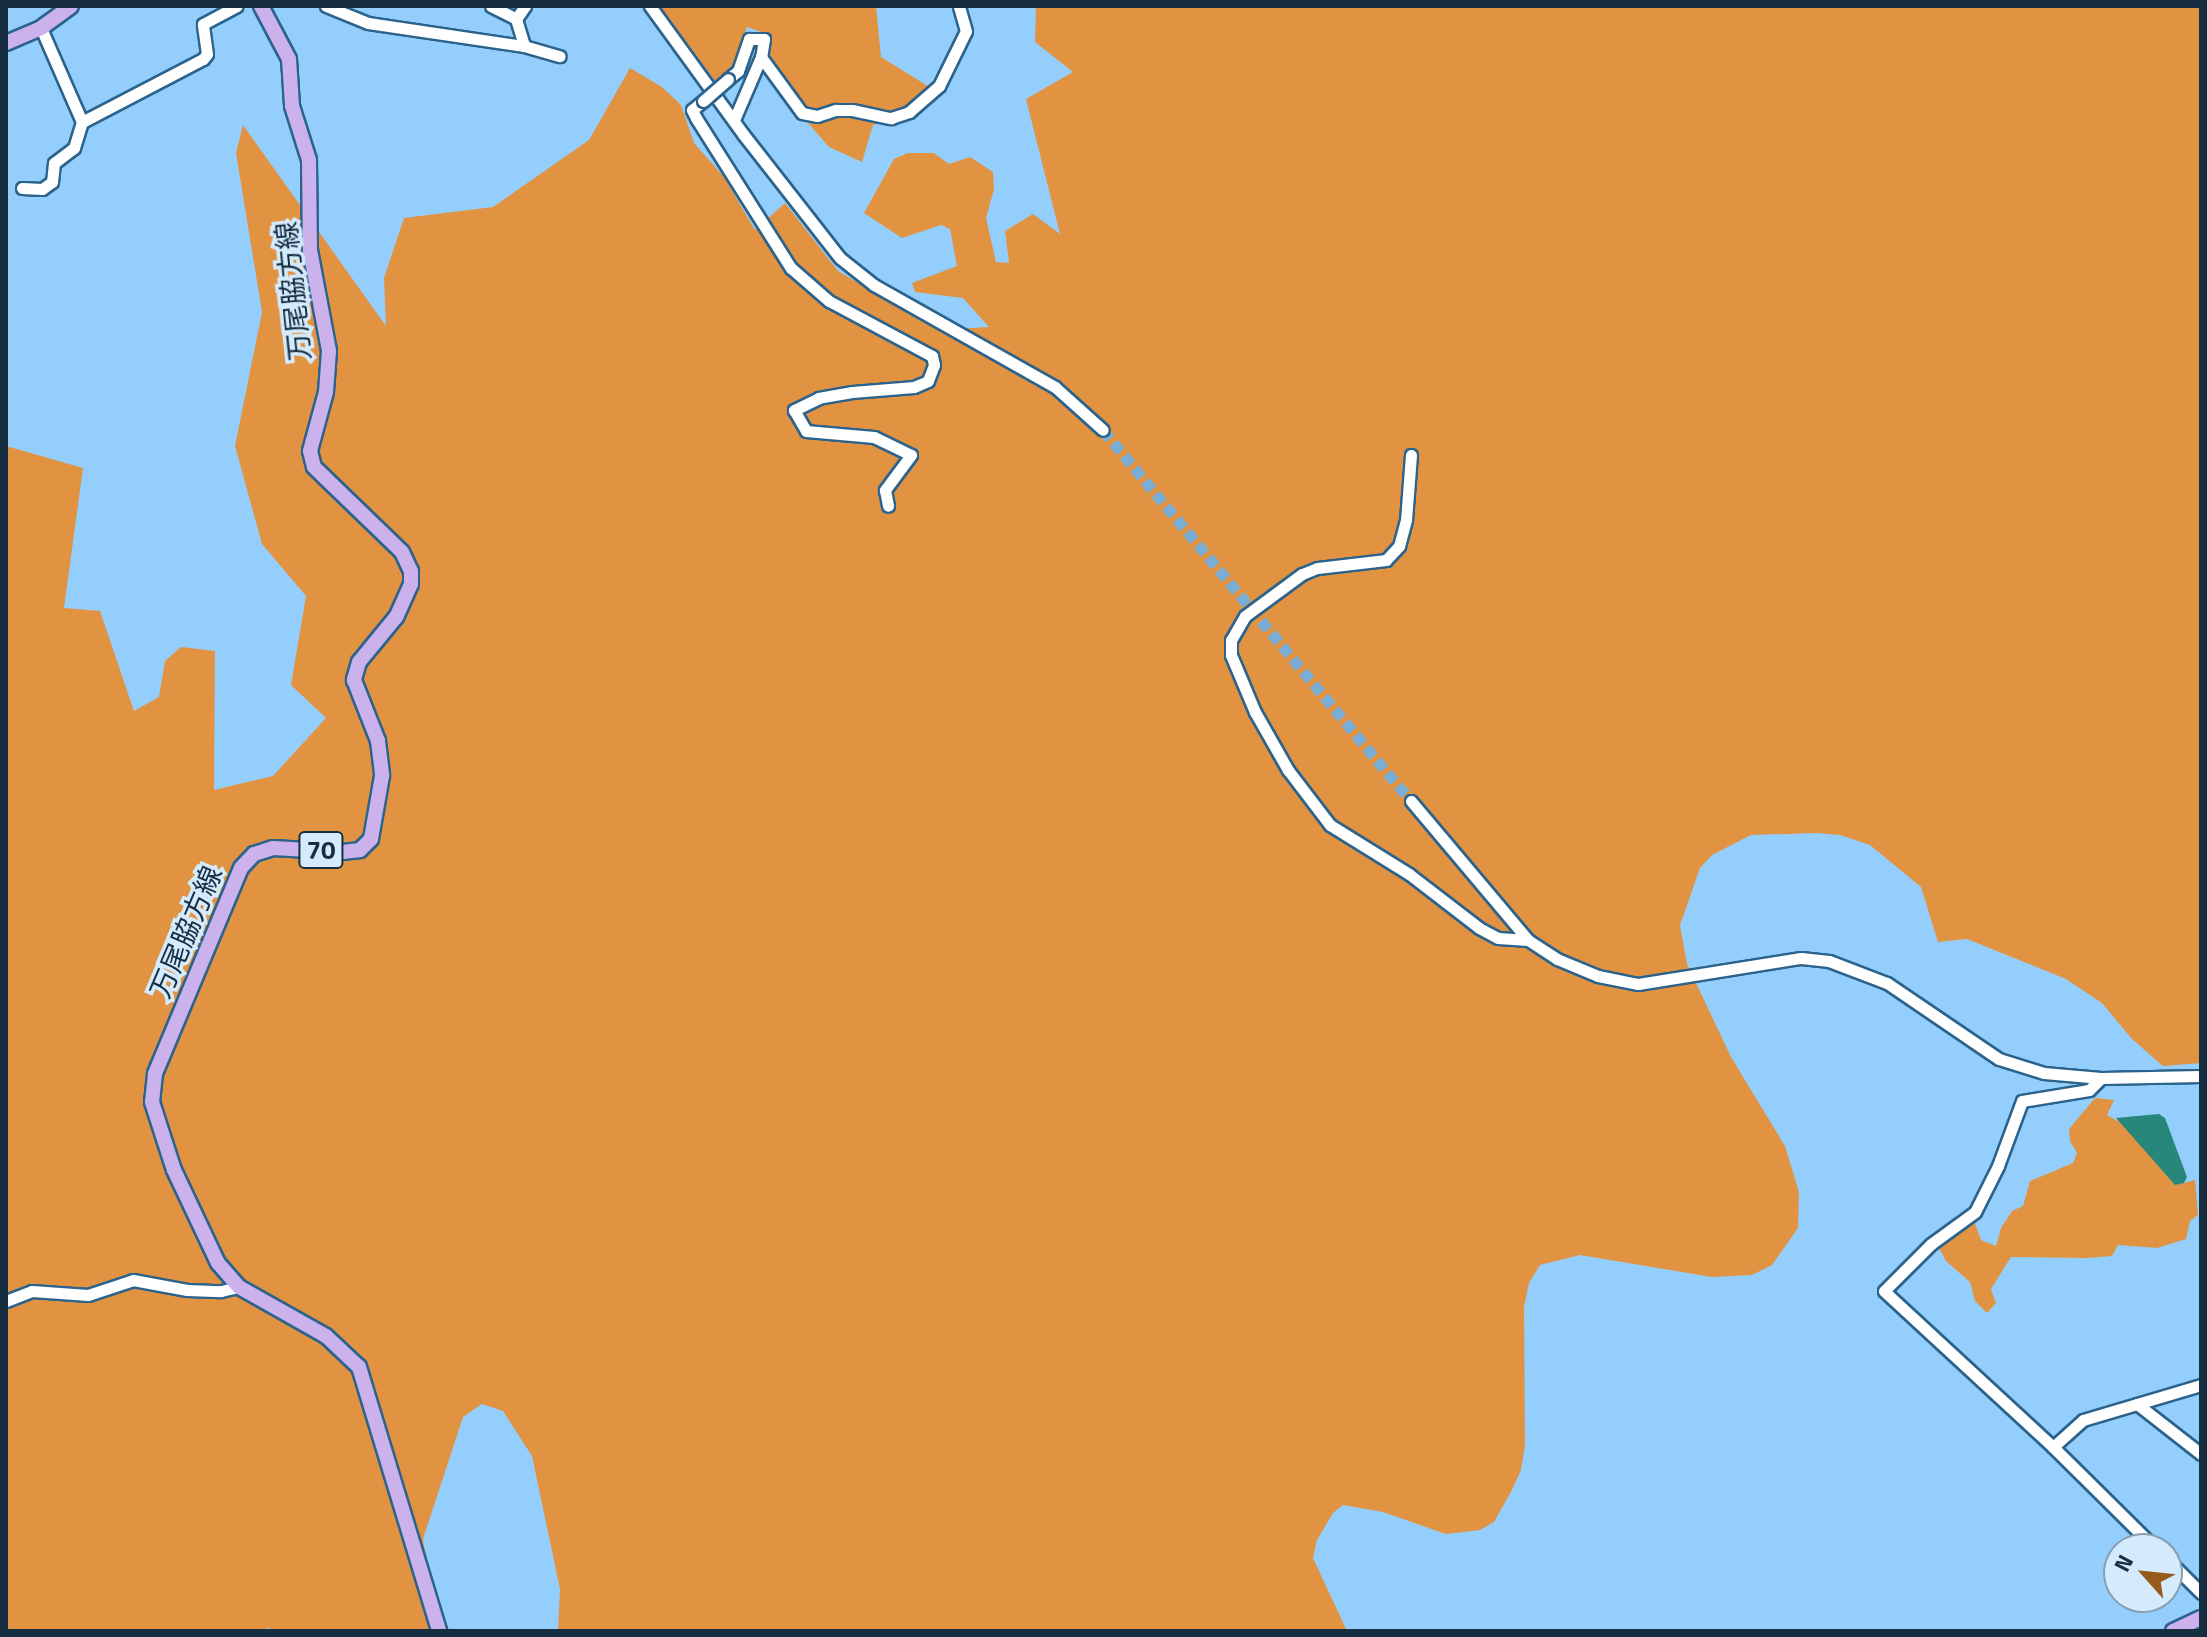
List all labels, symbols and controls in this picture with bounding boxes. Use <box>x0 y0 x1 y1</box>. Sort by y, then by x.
street label: 万尾脇方線 <box>269 220 317 362</box>
road number: 70 <box>297 828 345 872</box>
street label: 万尾脇方線 <box>143 861 229 1003</box>
north arrow <box>2103 1533 2183 1613</box>
text: N <box>2105 1549 2142 1578</box>

